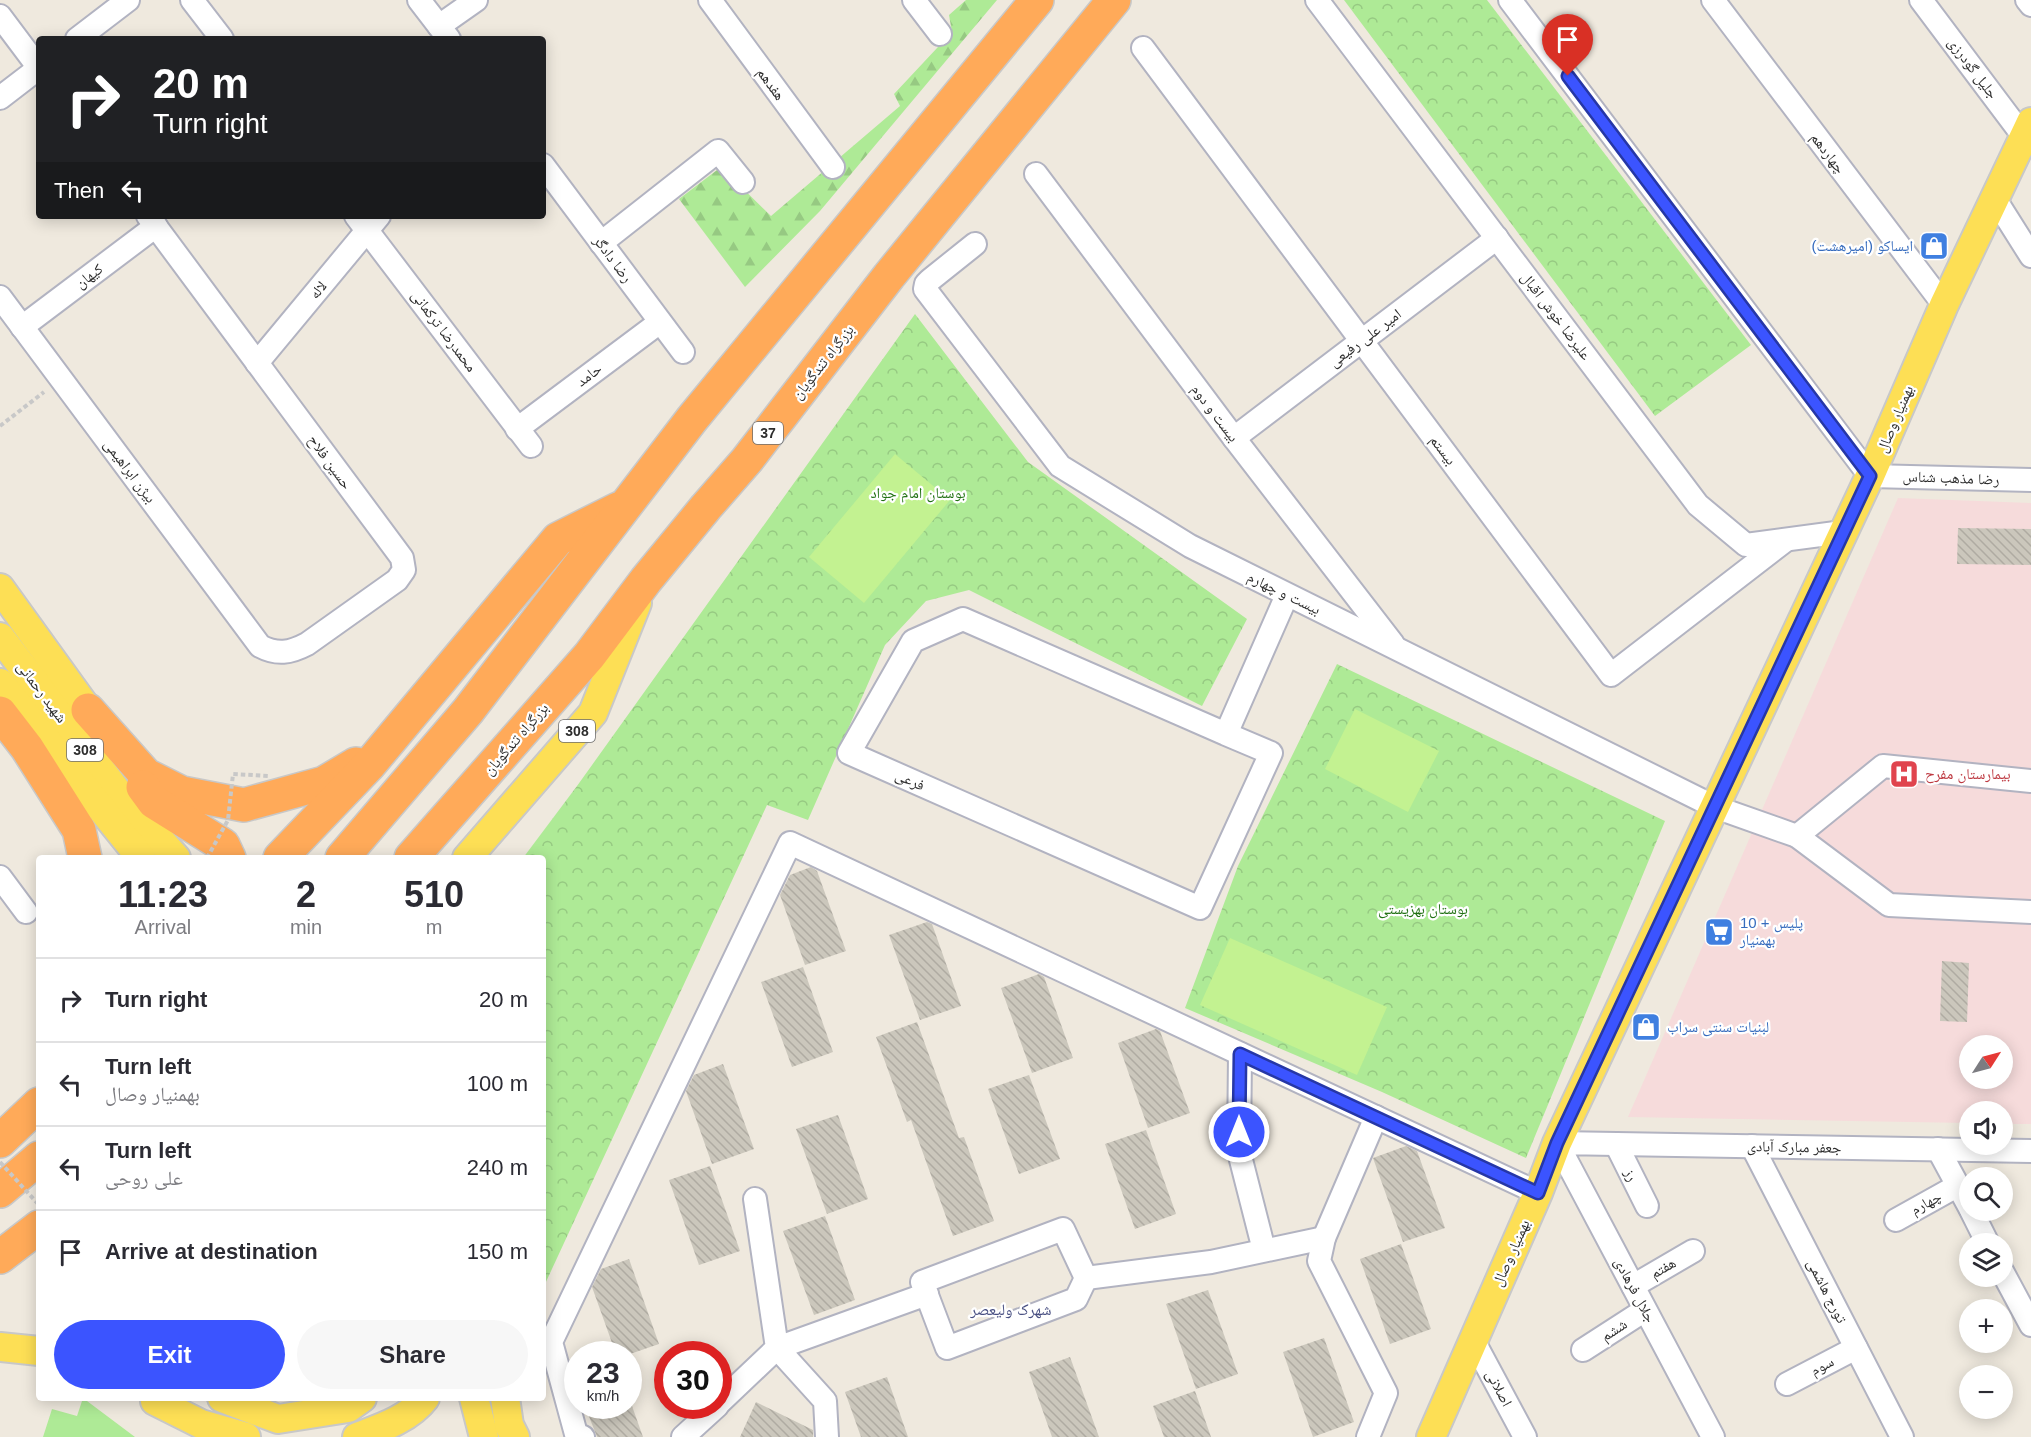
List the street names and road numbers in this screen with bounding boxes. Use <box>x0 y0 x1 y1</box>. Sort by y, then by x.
street label: جلیل گودرزی <box>1943 34 2002 103</box>
street label: هفدهم <box>752 64 789 104</box>
street label: چهاردهم <box>1806 129 1849 178</box>
street label: رضا دادگر <box>589 231 637 286</box>
street label: کیهان <box>72 260 107 293</box>
street label: علیرضا خوش اقبال <box>1516 269 1595 364</box>
street label: لاله <box>305 277 330 302</box>
street label: محمدرضا ترکمانی <box>407 287 481 376</box>
street label: امیر علی رفیعی <box>1325 305 1405 372</box>
street label: بزرگراه تندگویان <box>788 321 859 404</box>
street label: حامد <box>573 359 605 390</box>
street label: بیست و دوم <box>1187 381 1243 446</box>
street label: بهمنیار وصال <box>1873 383 1918 456</box>
road number: 37 <box>753 422 783 444</box>
street label: حسین فلاح <box>303 431 356 494</box>
street label: بیستم <box>1425 431 1460 469</box>
street label: بیژن ابراهیمی <box>99 435 160 507</box>
street label: رضا مذهب شناس <box>1902 467 2000 490</box>
street label: بیست و چهارم <box>1244 568 1324 619</box>
street label: شهید رحمانی <box>12 658 71 727</box>
street label: بزرگراه تندگویان <box>480 699 553 779</box>
road number: 308 <box>559 720 595 742</box>
road number: 308 <box>67 739 103 761</box>
street label: فرعی <box>892 766 927 795</box>
street label: جعفر مبارک آبادی <box>1747 1137 1842 1158</box>
street label: رز <box>1620 1165 1642 1184</box>
street label: چهارم <box>1908 1187 1945 1220</box>
street label: بهمنیار وصال <box>1488 1217 1535 1290</box>
street label: جلال فرهادی <box>1609 1254 1660 1326</box>
street label: هفتم <box>1647 1254 1680 1283</box>
street label: تورج هاشمی <box>1802 1256 1851 1327</box>
street label: ششم <box>1597 1315 1631 1346</box>
street label: سوم <box>1807 1352 1838 1381</box>
street label: اصلانی <box>1481 1367 1516 1410</box>

